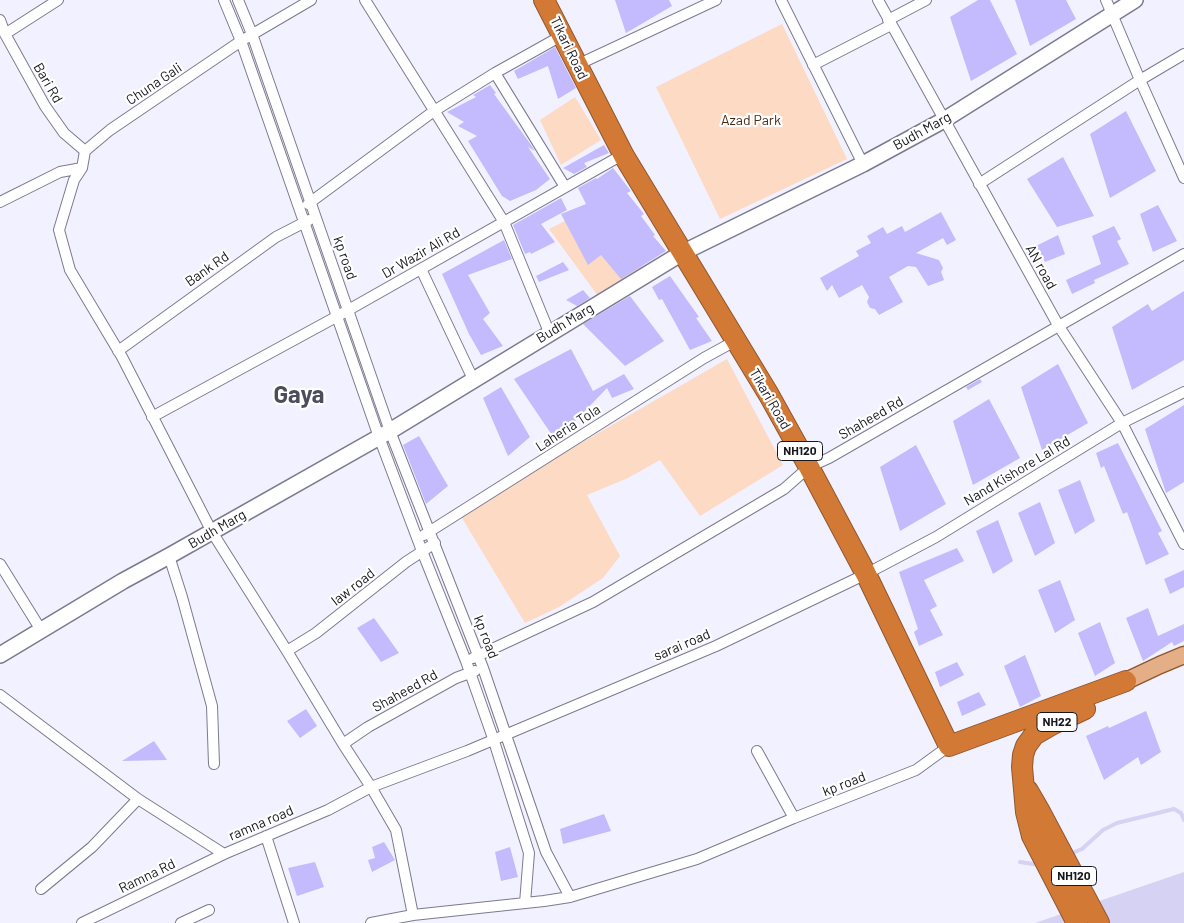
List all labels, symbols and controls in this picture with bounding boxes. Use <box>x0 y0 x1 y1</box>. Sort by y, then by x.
street label: Tikari Road <box>547 14 591 82</box>
street label: Chuna Gali <box>123 59 185 109</box>
street label: Bari Rd <box>30 60 66 106</box>
street label: Budh Marg <box>890 108 954 154</box>
park label: Azad Park <box>721 112 781 128</box>
street label: Dr Wazir Ali Rd <box>379 224 463 282</box>
street label: kp road <box>330 234 360 282</box>
street label: AN road <box>1022 242 1060 292</box>
street label: Bank Rd <box>182 248 232 290</box>
street label: Budh Marg <box>533 299 597 347</box>
street label: Tikari Road <box>746 365 794 433</box>
district label: Gaya <box>273 381 325 409</box>
street label: Shaheed Rd <box>836 393 906 443</box>
street label: Laheria Tola <box>533 401 603 455</box>
street label: Nand Kishore Lal Rd <box>961 433 1073 509</box>
road number: NH120 <box>778 442 822 461</box>
street label: Budh Marg <box>185 506 249 552</box>
street label: law road <box>328 565 378 609</box>
street label: kp road <box>470 613 502 661</box>
street label: sarai road <box>651 626 713 664</box>
street label: Shaheed Rd <box>370 666 440 716</box>
road number: NH22 <box>1037 712 1077 732</box>
street label: kp road <box>820 768 868 800</box>
street label: ramna road <box>226 802 296 844</box>
street label: Ramna Rd <box>116 855 178 897</box>
road number: NH120 <box>1052 866 1096 886</box>

